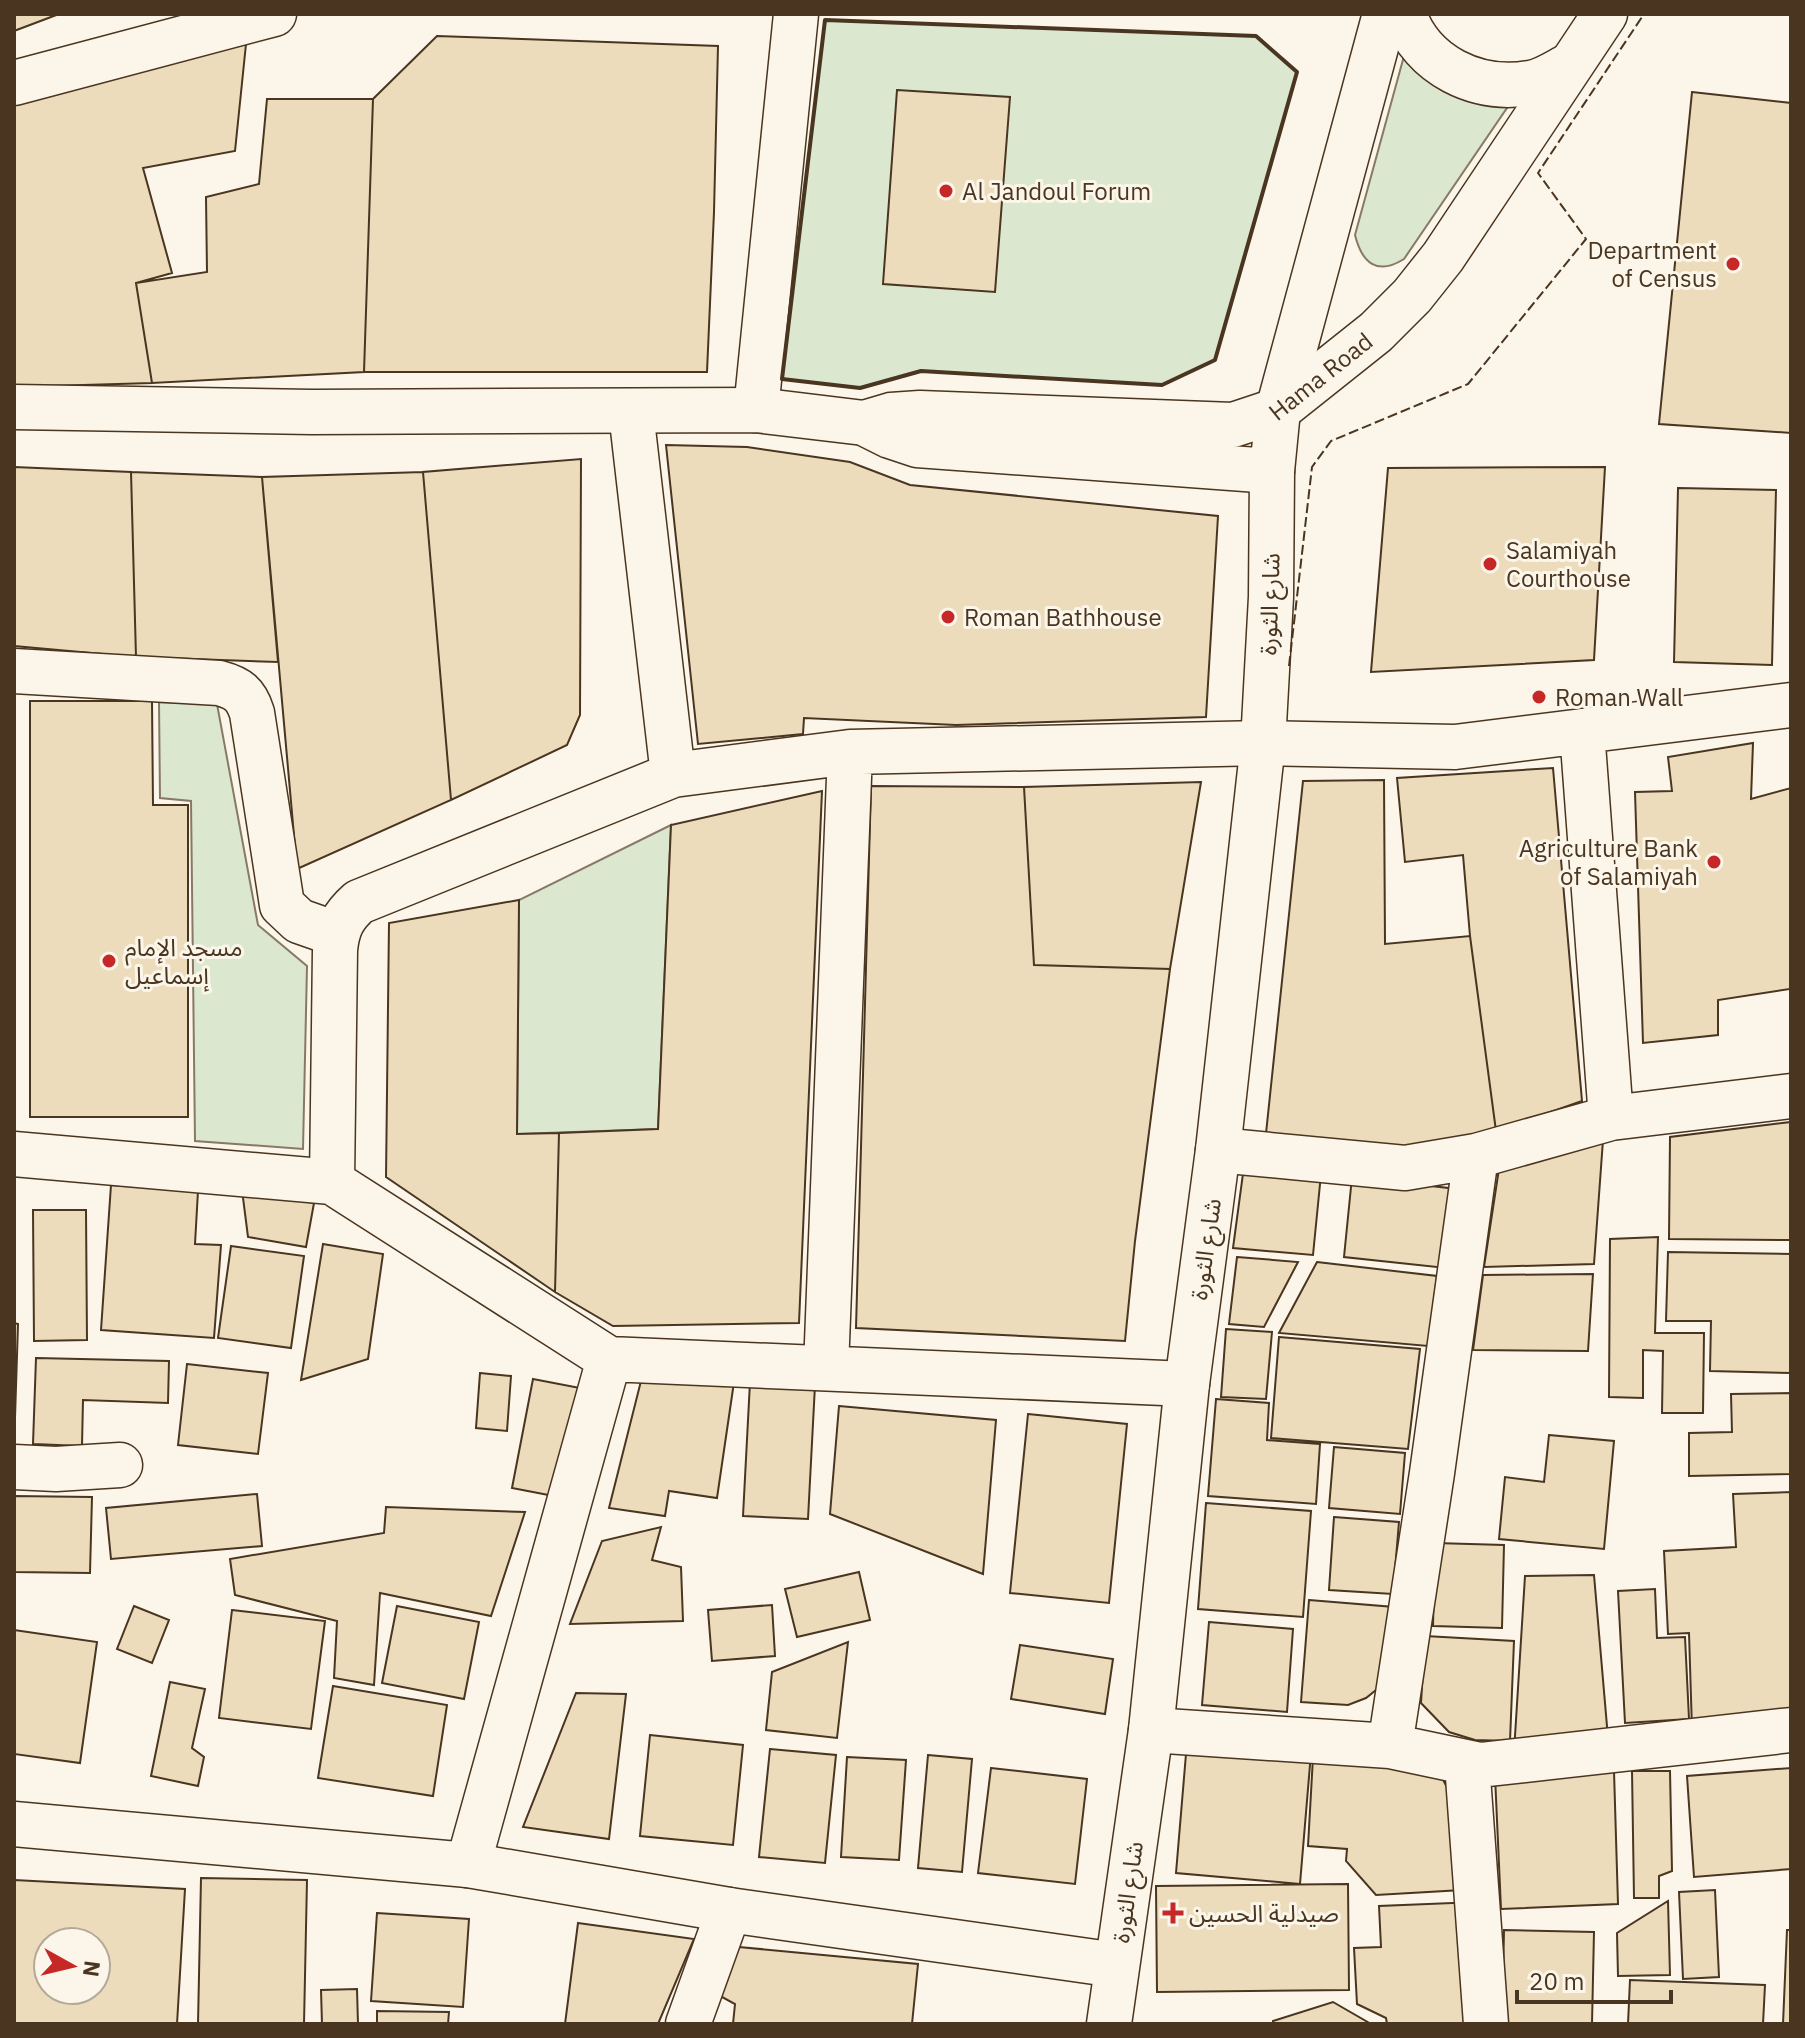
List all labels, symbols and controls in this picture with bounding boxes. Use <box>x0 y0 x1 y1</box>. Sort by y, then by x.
place label: Al Jandoul Forum <box>962 175 1151 207</box>
marker: Al Jandoul Forum <box>937 182 955 200</box>
place label: Department of Census <box>1587 234 1717 294</box>
marker: Department of Census <box>1724 255 1742 273</box>
street label: Hama Road <box>1262 325 1379 428</box>
place label: Salamiyah Courthouse <box>1506 534 1631 594</box>
street label: شارع الثورة <box>1251 552 1289 656</box>
marker: Salamiyah Courthouse <box>1481 555 1499 573</box>
place label: Roman Bathhouse <box>964 601 1162 633</box>
marker: Roman Bathhouse <box>939 608 957 626</box>
place label: Roman Wall <box>1555 681 1683 713</box>
marker: Roman Wall <box>1530 688 1548 706</box>
place label: Agriculture Bank of Salamiyah <box>1519 832 1698 892</box>
marker: Agriculture Bank of Salamiyah <box>1705 853 1723 871</box>
place label: مسجد الإمام إسماعيل <box>125 931 243 992</box>
marker: مسجد الإمام إسماعيل <box>100 952 118 970</box>
street label: شارع الثورة <box>1182 1196 1230 1302</box>
street label: شارع الثورة <box>1104 1839 1152 1945</box>
place label: صيدلية الحسين <box>1189 1897 1339 1929</box>
marker: صيدلية الحسين <box>1164 1904 1182 1922</box>
north arrow <box>32 1926 112 2006</box>
scale bar <box>1517 1954 1671 2004</box>
text: N <box>77 1959 108 1979</box>
text: 20 m <box>1529 1965 1584 1997</box>

